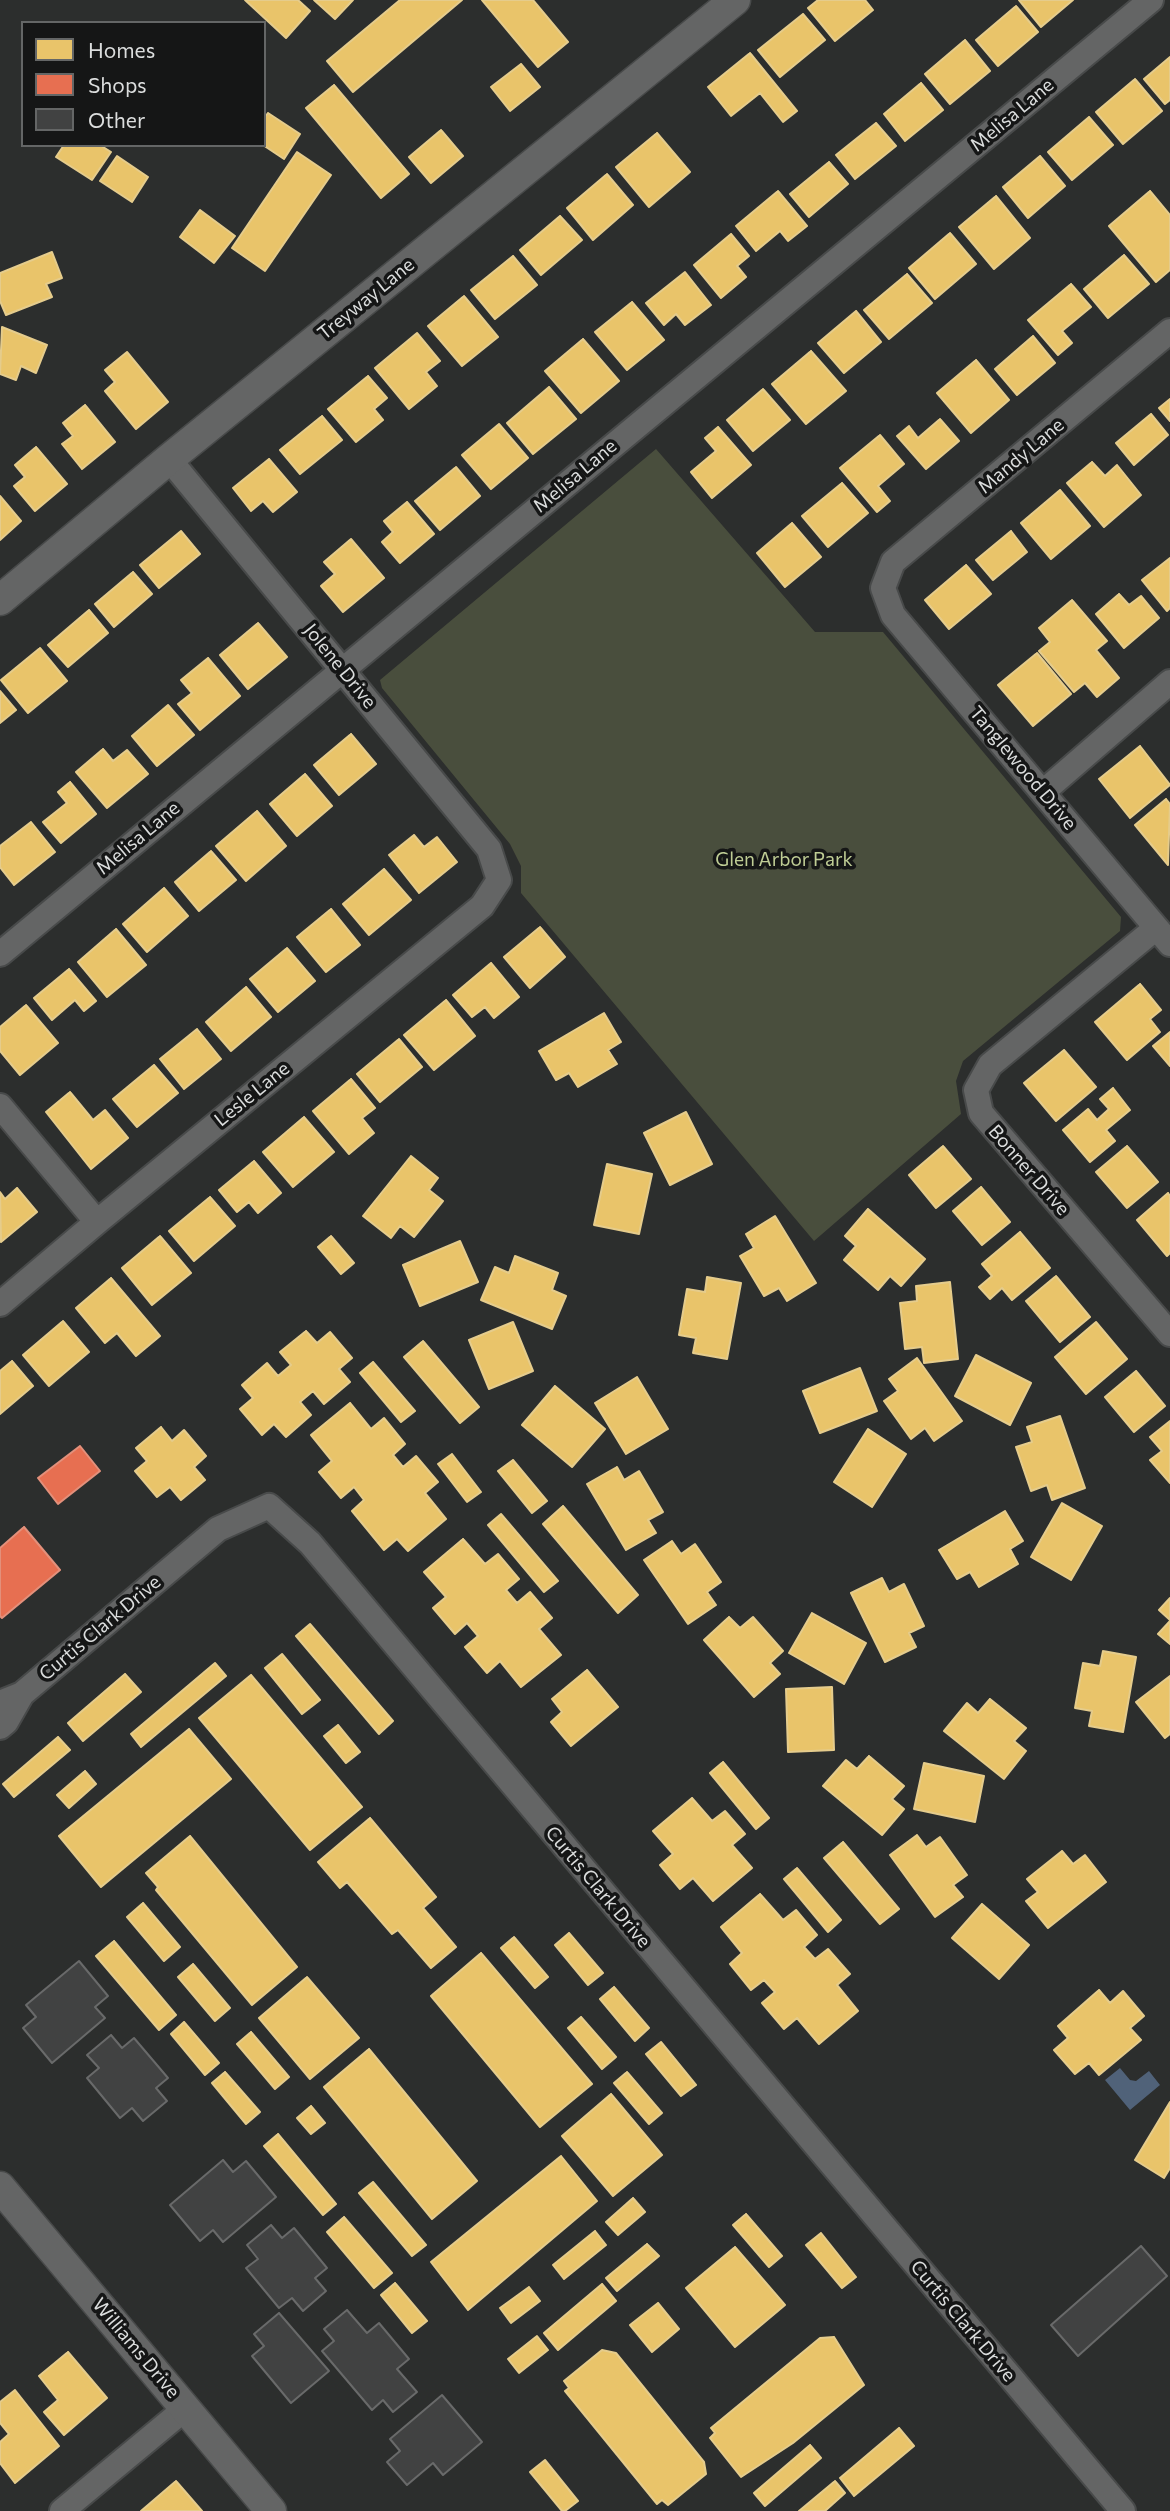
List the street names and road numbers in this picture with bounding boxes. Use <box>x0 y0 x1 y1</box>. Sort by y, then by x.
street label: Melisa Lane <box>966 74 1058 156</box>
street label: Treyway Lane <box>313 253 419 345</box>
street label: Mandy Lane <box>973 414 1069 498</box>
street label: Melisa Lane <box>529 435 621 517</box>
street label: Jolene Drive <box>299 619 381 713</box>
street label: Tanglewood Drive <box>965 702 1081 834</box>
street label: Melisa Lane <box>92 797 184 879</box>
street label: Lesle Lane <box>210 1057 294 1131</box>
street label: Bonner Drive <box>983 1120 1075 1220</box>
street label: Curtis Clark Drive <box>35 1571 165 1685</box>
street label: Curtis Clark Drive <box>541 1822 655 1952</box>
street label: Curtis Clark Drive <box>906 2256 1020 2386</box>
street label: Williams Drive <box>88 2293 184 2403</box>

